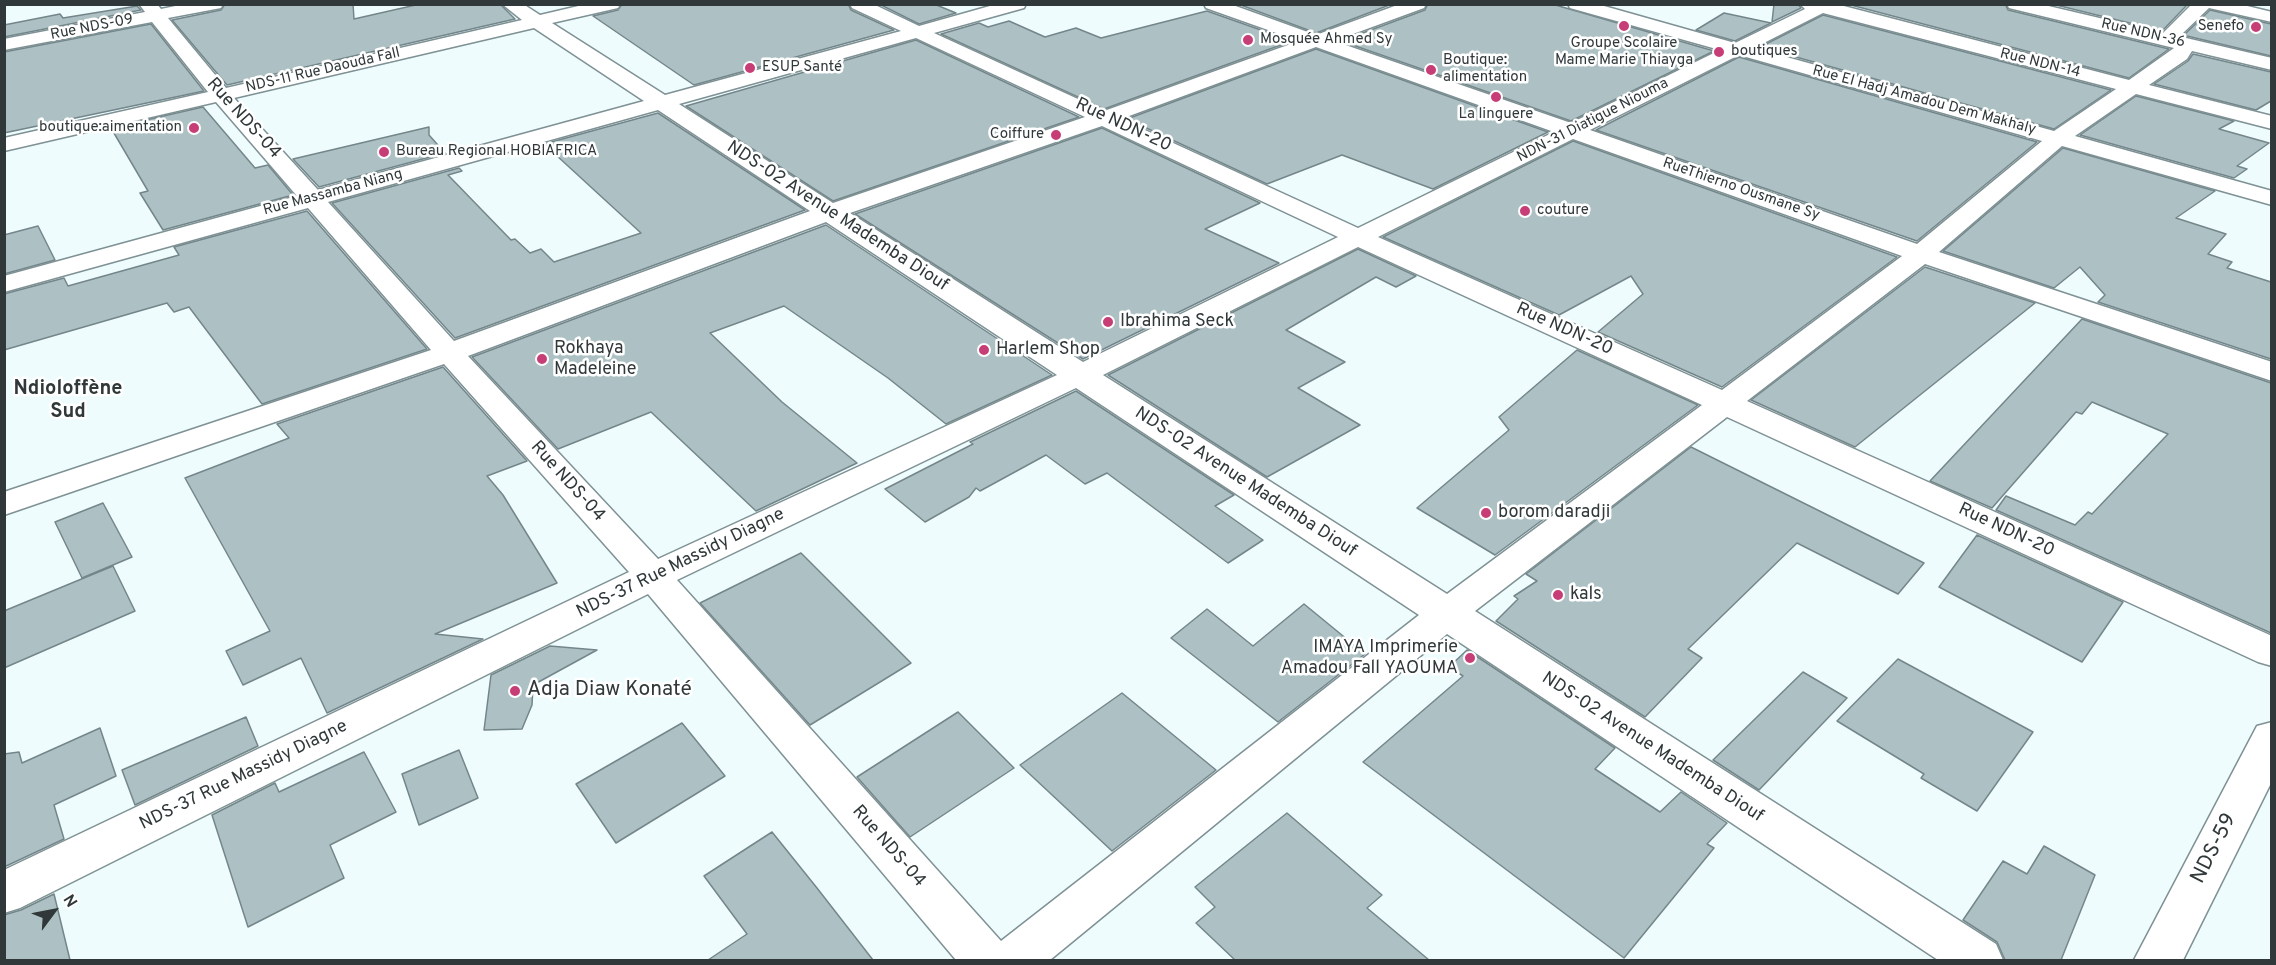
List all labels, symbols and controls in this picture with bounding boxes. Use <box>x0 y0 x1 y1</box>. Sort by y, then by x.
street label: Rue NDS-09 <box>49 11 135 45</box>
street label: Rue NDN-36 <box>2099 16 2187 52</box>
place label: Senefo <box>2198 18 2244 36</box>
marker: Groupe Scolaire Mame Marie Thiayga <box>1617 19 1631 33</box>
marker: Senefo <box>2249 20 2263 34</box>
place label: Mosquée Ahmed Sy <box>1260 31 1392 49</box>
marker: Mosquée Ahmed Sy <box>1241 33 1255 47</box>
place label: Groupe Scolaire Mame Marie Thiayga <box>1555 35 1693 70</box>
place label: boutiques <box>1731 43 1797 61</box>
street label: NDS-11 Rue Daouda Fall <box>244 44 402 98</box>
marker: boutiques <box>1712 45 1726 59</box>
street label: Rue NDN-14 <box>1998 45 2082 83</box>
place label: Boutique: alimentation <box>1443 52 1527 87</box>
place label: ESUP Santé <box>762 59 842 77</box>
marker: ESUP Santé <box>743 61 757 75</box>
street label: Rue El Hadj Amadou Dem Makhaly <box>1810 62 2038 140</box>
marker: Boutique: alimentation <box>1424 63 1438 77</box>
street label: Rue NDS-04 <box>201 74 285 164</box>
street label: NDN-31 Diatigue Niouma <box>1514 75 1672 167</box>
marker: La linguere <box>1489 90 1503 104</box>
street label: Rue NDN-20 <box>1071 94 1175 158</box>
place label: La linguere <box>1459 106 1533 124</box>
place label: boutique:aimentation <box>39 119 182 137</box>
marker: boutique:aimentation <box>187 121 201 135</box>
place label: Coiffure <box>990 126 1044 144</box>
marker: Coiffure <box>1049 128 1063 142</box>
street label: NDS-02 Avenue Mademba Diouf <box>722 137 952 297</box>
place label: Bureau Regional HOBIAFRICA <box>396 143 597 161</box>
marker: Bureau Regional HOBIAFRICA <box>377 145 391 159</box>
street label: RueThierno Ousmane Sy <box>1660 155 1822 225</box>
street label: Rue Massamba Niang <box>261 166 405 220</box>
place label: couture <box>1537 202 1589 220</box>
marker: couture <box>1518 204 1532 218</box>
street label: Rue NDN-20 <box>1512 299 1616 361</box>
place label: Ibrahima Seck <box>1120 311 1234 333</box>
marker: Ibrahima Seck <box>1101 315 1115 329</box>
place label: Rokhaya Madeleine <box>554 338 637 380</box>
place label: Harlem Shop <box>996 339 1100 361</box>
marker: Harlem Shop <box>977 343 991 357</box>
marker: Rokhaya Madeleine <box>535 352 549 366</box>
district label: Ndioloffène Sud <box>13 378 123 425</box>
street label: NDS-02 Avenue Mademba Diouf <box>1130 403 1360 563</box>
street label: Rue NDS-04 <box>525 437 609 527</box>
street label: Rue NDN-20 <box>1954 499 2058 563</box>
place label: borom daradji <box>1498 502 1610 524</box>
street label: NDS-37 Rue Massidy Diagne <box>574 504 788 624</box>
marker: borom daradji <box>1479 506 1493 520</box>
place label: kals <box>1570 584 1602 606</box>
marker: kals <box>1551 588 1565 602</box>
place label: IMAYA Imprimerie Amadou Fall YAOUMA <box>1281 637 1458 680</box>
marker: IMAYA Imprimerie Amadou Fall YAOUMA <box>1463 651 1477 665</box>
street label: NDS-02 Avenue Mademba Diouf <box>1537 668 1767 828</box>
place label: Adja Diaw Konaté <box>527 678 692 704</box>
marker: Adja Diaw Konaté <box>508 684 522 698</box>
street label: NDS-37 Rue Massidy Diagne <box>137 716 351 836</box>
street label: Rue NDS-04 <box>847 802 929 892</box>
street label: NDS-59 <box>2187 810 2243 888</box>
north arrow <box>24 881 84 941</box>
text: N <box>58 891 81 912</box>

